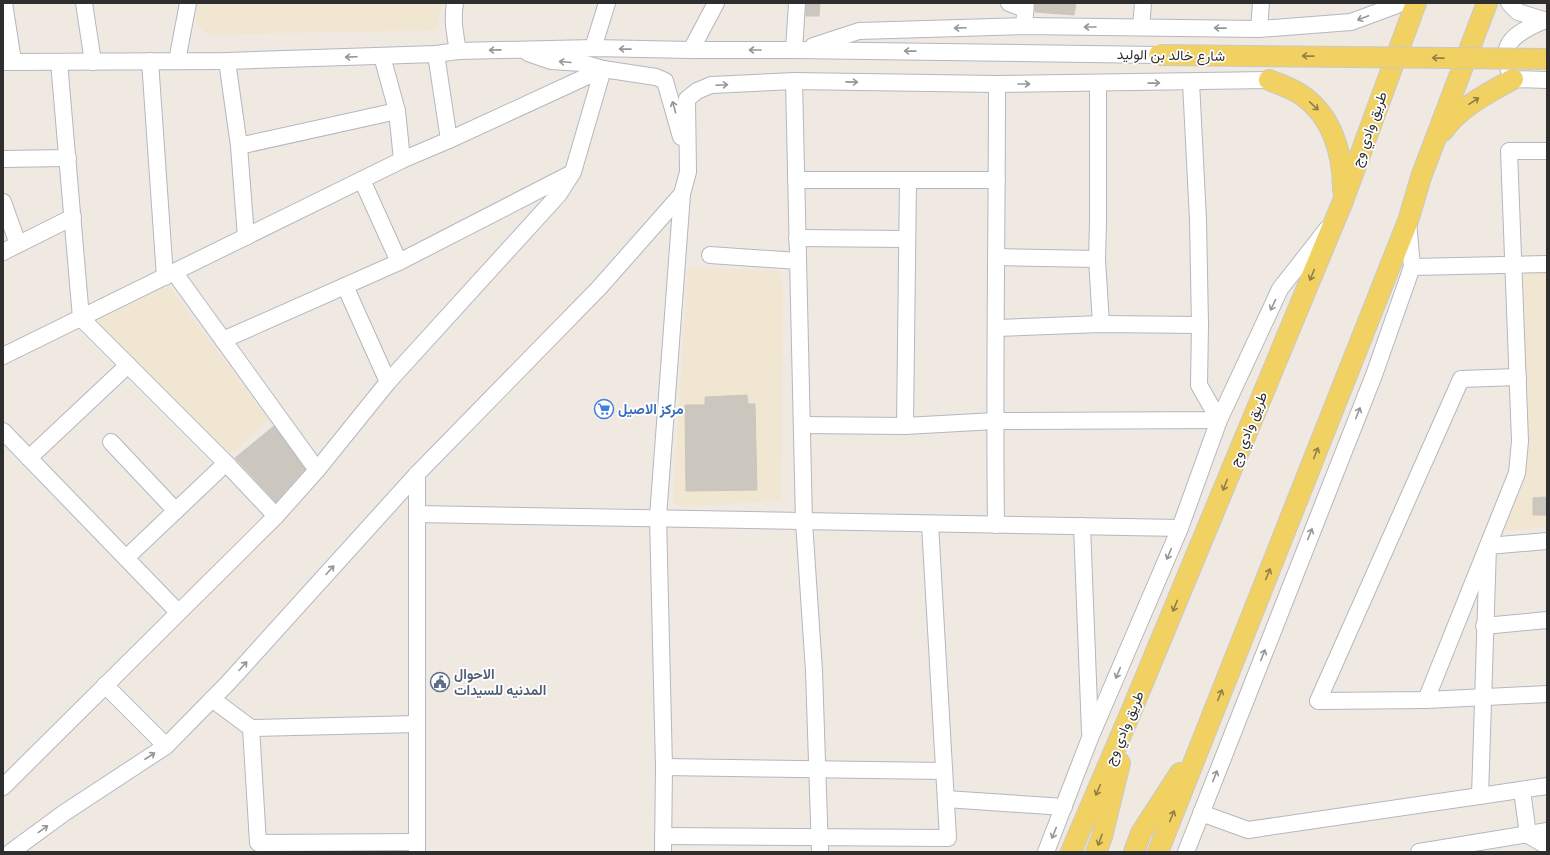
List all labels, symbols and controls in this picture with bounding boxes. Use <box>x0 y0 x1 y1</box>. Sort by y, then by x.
one-way arrow <box>1357 15 1369 23</box>
one-way arrow <box>1084 23 1097 31</box>
one-way arrow <box>954 24 967 32</box>
one-way arrow <box>1214 24 1227 32</box>
street label: شارع خالد بن الوليد <box>1117 44 1225 67</box>
one-way arrow <box>619 45 632 52</box>
one-way arrow <box>489 46 502 54</box>
one-way arrow <box>749 46 762 54</box>
one-way arrow <box>904 47 917 55</box>
one-way arrow <box>1302 52 1315 60</box>
one-way arrow <box>345 53 358 60</box>
one-way arrow <box>1432 54 1445 61</box>
one-way arrow <box>559 58 572 66</box>
one-way arrow <box>845 78 858 86</box>
one-way arrow <box>1147 79 1160 87</box>
one-way arrow <box>1017 80 1030 88</box>
one-way arrow <box>715 81 728 88</box>
street label: طريق وادي وج <box>1346 89 1394 170</box>
one-way arrow <box>1468 97 1480 105</box>
one-way arrow <box>669 101 677 114</box>
one-way arrow <box>1309 101 1319 110</box>
one-way arrow <box>1308 268 1315 280</box>
one-way arrow <box>1269 298 1276 310</box>
street label: طريق وادي وج <box>1224 389 1274 470</box>
supermarket icon: مركز الاصيل <box>593 398 615 420</box>
place label: مركز الاصيل <box>618 399 684 419</box>
one-way arrow <box>1355 408 1363 420</box>
one-way arrow <box>1313 448 1320 460</box>
one-way arrow <box>1221 479 1228 491</box>
one-way arrow <box>1307 529 1315 541</box>
one-way arrow <box>1165 547 1172 559</box>
one-way arrow <box>326 564 335 575</box>
one-way arrow <box>1265 569 1273 581</box>
one-way arrow <box>1171 599 1178 611</box>
one-way arrow <box>1259 650 1267 662</box>
one-way arrow <box>238 661 248 671</box>
place label: الاحوال المدنيه للسيدات <box>454 664 546 700</box>
one-way arrow <box>1114 667 1121 679</box>
public building icon: الاحوال المدنيه للسيدات <box>429 671 451 693</box>
street label: طريق وادي وج <box>1099 688 1150 769</box>
one-way arrow <box>1217 689 1225 701</box>
one-way arrow <box>145 752 156 761</box>
one-way arrow <box>1212 771 1220 783</box>
one-way arrow <box>1094 784 1101 796</box>
one-way arrow <box>1169 810 1177 822</box>
one-way arrow <box>37 825 48 833</box>
one-way arrow <box>1049 826 1057 838</box>
one-way arrow <box>1096 834 1104 846</box>

